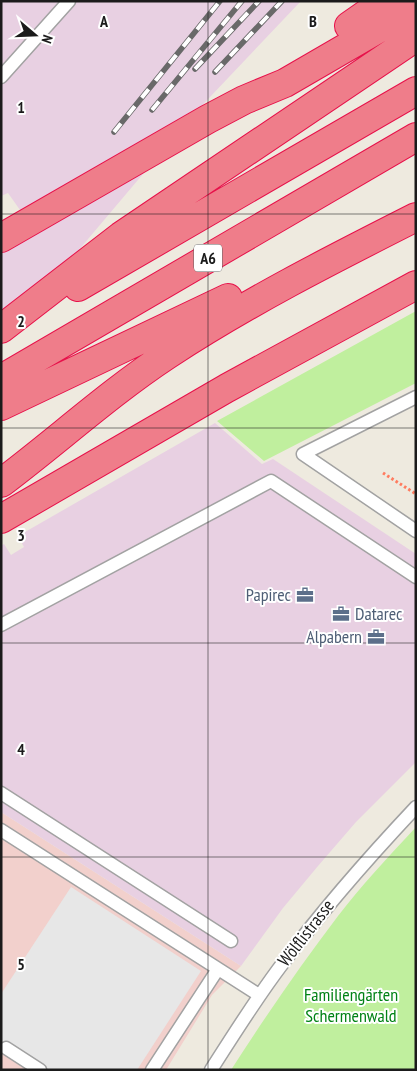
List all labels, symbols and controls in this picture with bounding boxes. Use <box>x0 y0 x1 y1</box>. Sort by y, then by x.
north arrow <box>10 10 60 60</box>
text: A <box>99 11 109 31</box>
text: B <box>309 11 317 31</box>
text: N <box>38 33 57 46</box>
text: 1 <box>17 97 25 117</box>
road number: A6 <box>194 244 222 272</box>
text: 2 <box>17 311 25 331</box>
text: 3 <box>17 525 25 545</box>
place label: Papirec <box>246 583 292 606</box>
office icon: Papirec <box>295 585 315 605</box>
place label: Datarec <box>355 602 403 625</box>
office icon: Datarec <box>331 604 351 624</box>
place label: Alpabern <box>306 625 362 648</box>
office icon: Alpabern <box>366 627 386 647</box>
text: 4 <box>17 739 25 759</box>
street label: Wölflistrasse <box>272 895 339 971</box>
text: 5 <box>17 954 25 974</box>
park label: Familiengärten Schermenwald <box>304 983 398 1027</box>

